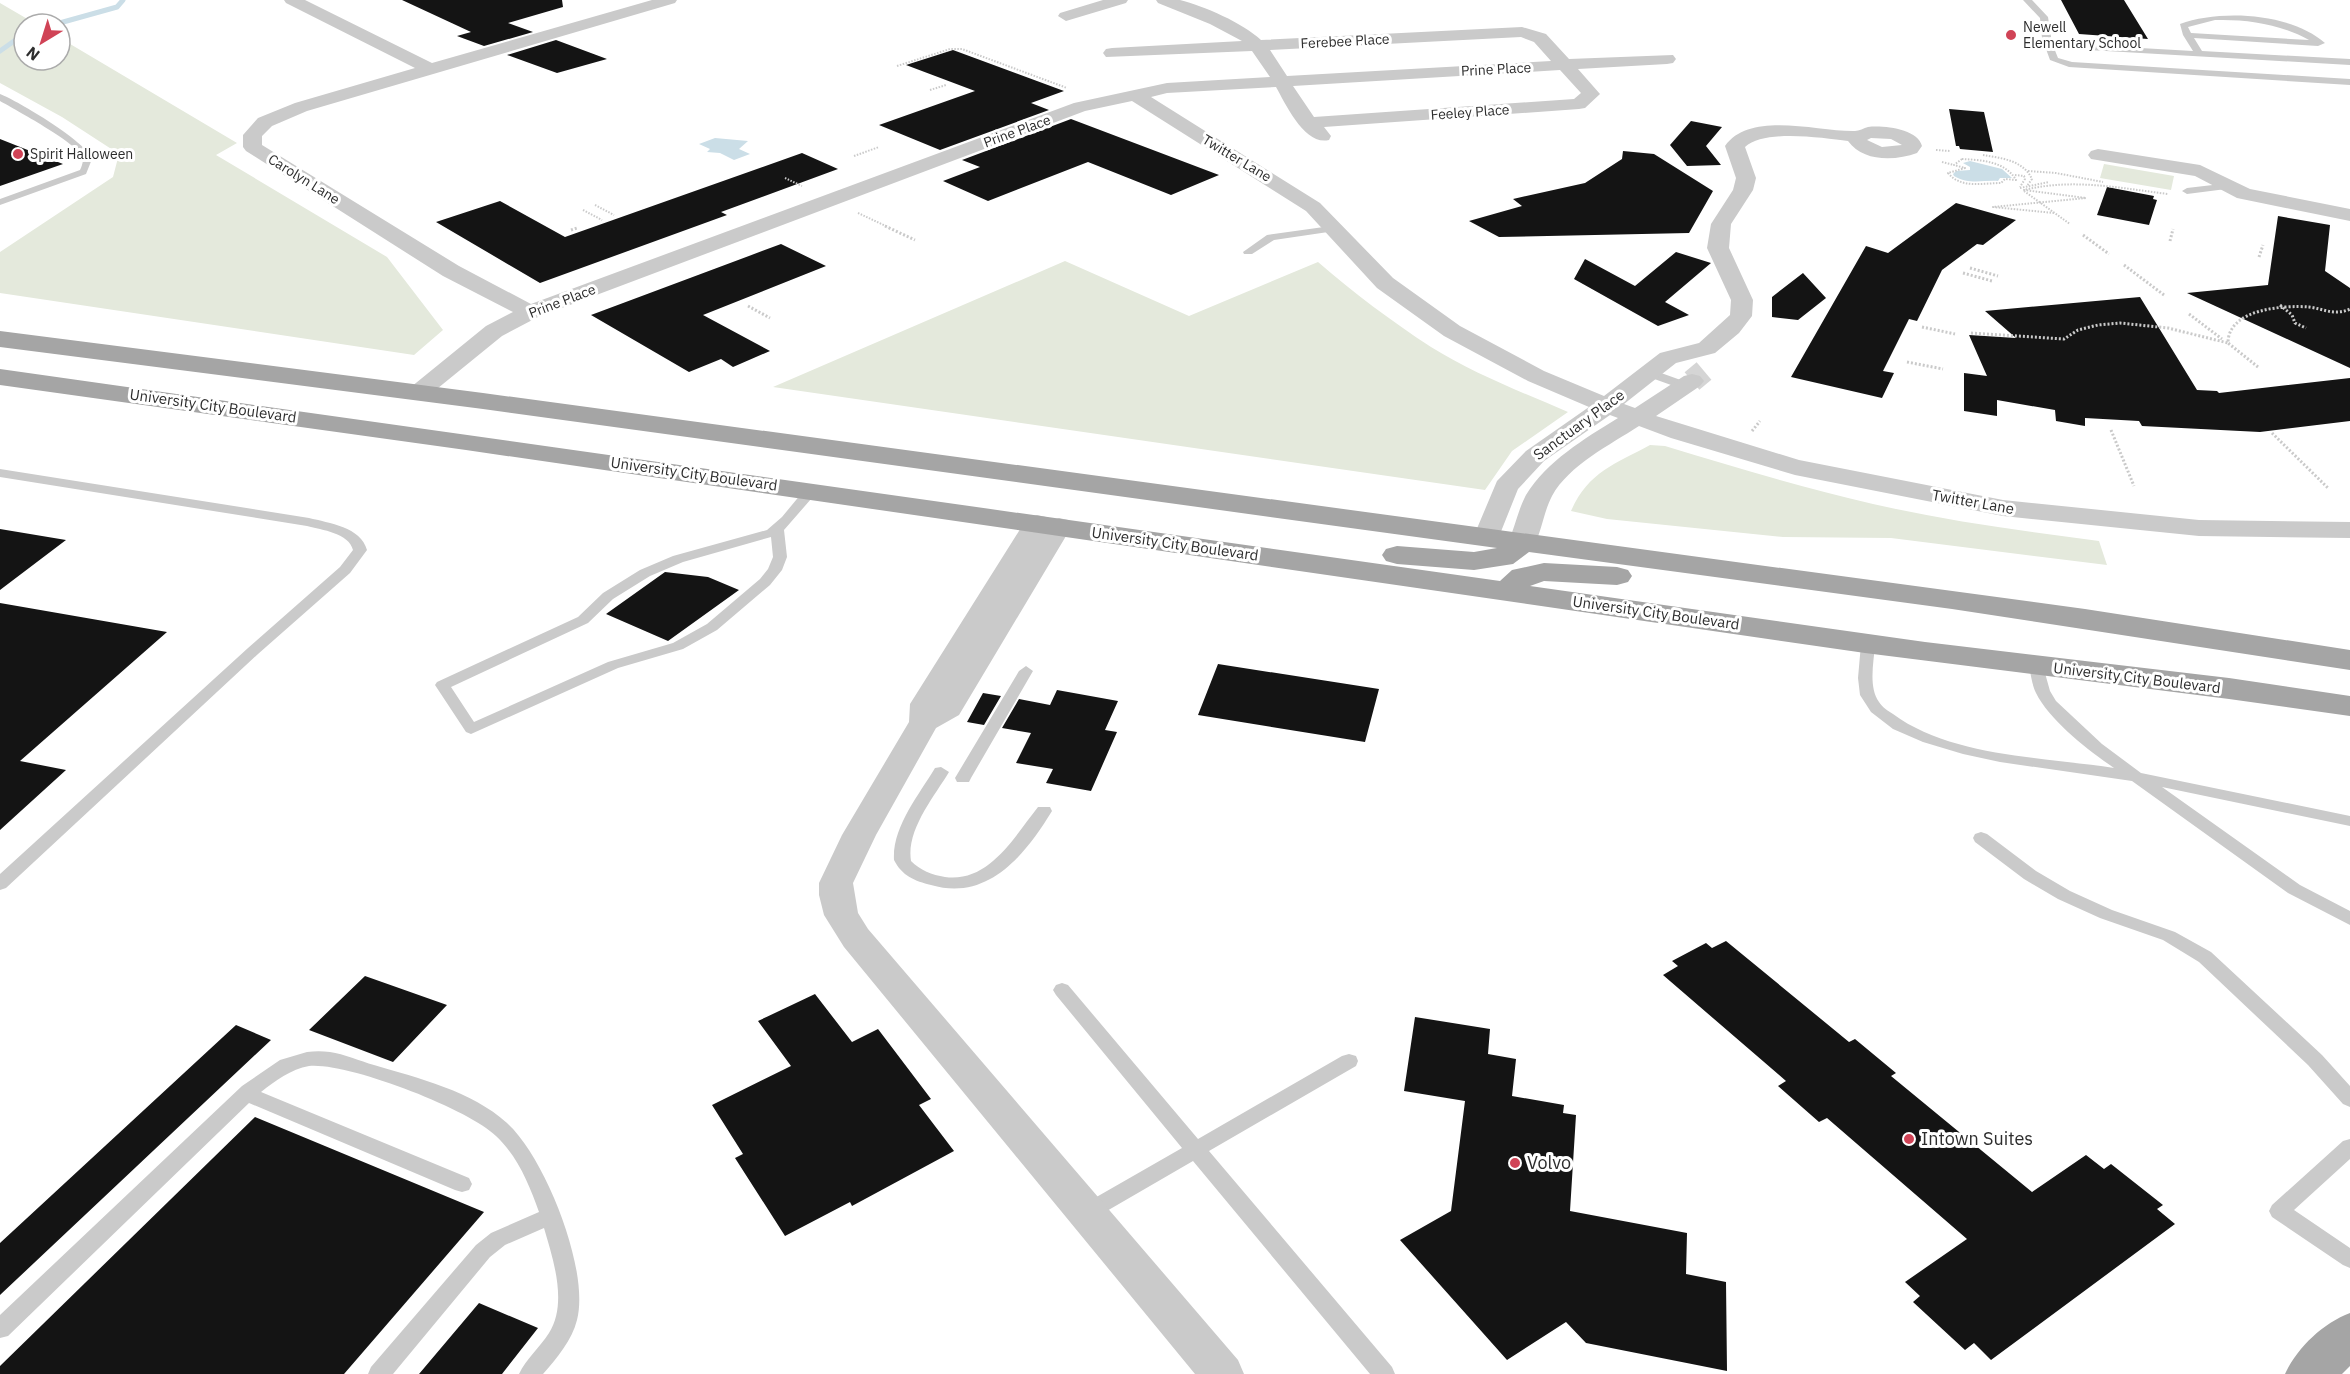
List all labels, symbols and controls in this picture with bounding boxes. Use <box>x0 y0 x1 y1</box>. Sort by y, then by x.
north arrow <box>12 12 72 72</box>
place label: Newell Elementary School <box>2023 18 2141 52</box>
marker: Newell Elementary School <box>2004 28 2018 42</box>
street label: Ferebee Place <box>1300 30 1390 52</box>
text: N <box>22 42 43 65</box>
street label: Prine Place <box>1460 58 1532 80</box>
street label: Feeley Place <box>1430 100 1510 124</box>
street label: Prine Place <box>981 110 1053 151</box>
street label: Twitter Lane <box>1199 130 1275 186</box>
place label: Spirit Halloween <box>30 145 133 163</box>
marker: Spirit Halloween <box>11 147 25 161</box>
street label: Carolyn Lane <box>265 150 343 208</box>
street label: Prine Place <box>526 280 598 322</box>
street label: University City Boulevard <box>128 384 298 427</box>
street label: Sanctuary Place <box>1529 385 1628 464</box>
street label: University City Boulevard <box>609 452 779 495</box>
street label: Twitter Lane <box>1930 485 2016 518</box>
street label: University City Boulevard <box>1090 522 1260 565</box>
street label: University City Boulevard <box>1571 591 1741 634</box>
street label: University City Boulevard <box>2052 658 2222 697</box>
place label: Intown Suites <box>1921 1127 2033 1150</box>
marker: Intown Suites <box>1902 1132 1916 1146</box>
place label: Volvo <box>1527 1151 1571 1174</box>
marker: Volvo <box>1508 1156 1522 1170</box>

